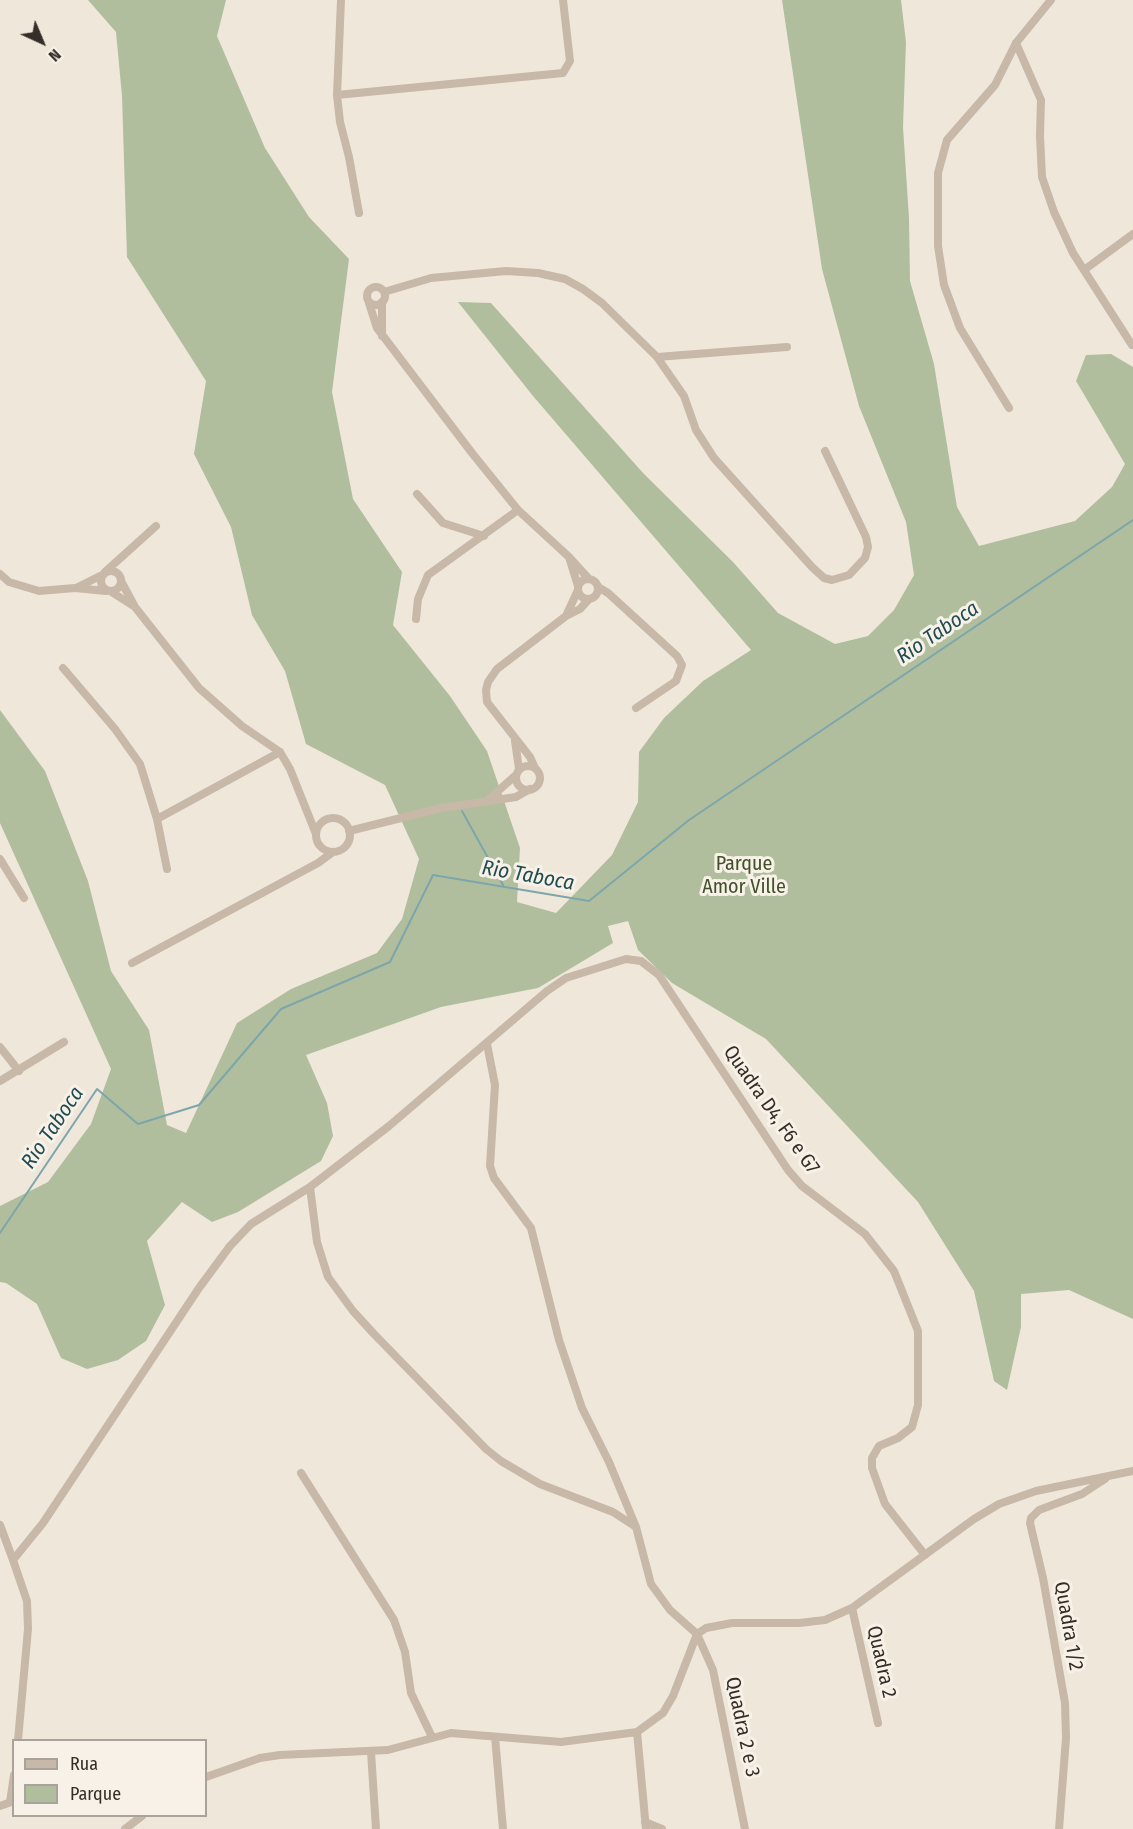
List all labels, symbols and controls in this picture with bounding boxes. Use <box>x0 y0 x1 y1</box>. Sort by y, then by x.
north arrow <box>12 12 72 72</box>
text: N <box>45 45 65 65</box>
water label: Rio Taboca <box>892 596 984 670</box>
park label: Parque Amor Ville <box>702 852 786 899</box>
water label: Rio Taboca <box>480 855 576 897</box>
street label: Quadra D4, F6 e G7 <box>718 1041 824 1179</box>
water label: Rio Taboca <box>16 1082 90 1174</box>
street label: Quadra 1/2 <box>1048 1580 1088 1672</box>
street label: Quadra 2 <box>861 1624 901 1700</box>
street label: Quadra 2 e 3 <box>720 1675 764 1779</box>
legend <box>12 1739 207 1817</box>
text: Rua <box>70 1753 98 1775</box>
text: Parque <box>70 1783 121 1805</box>

